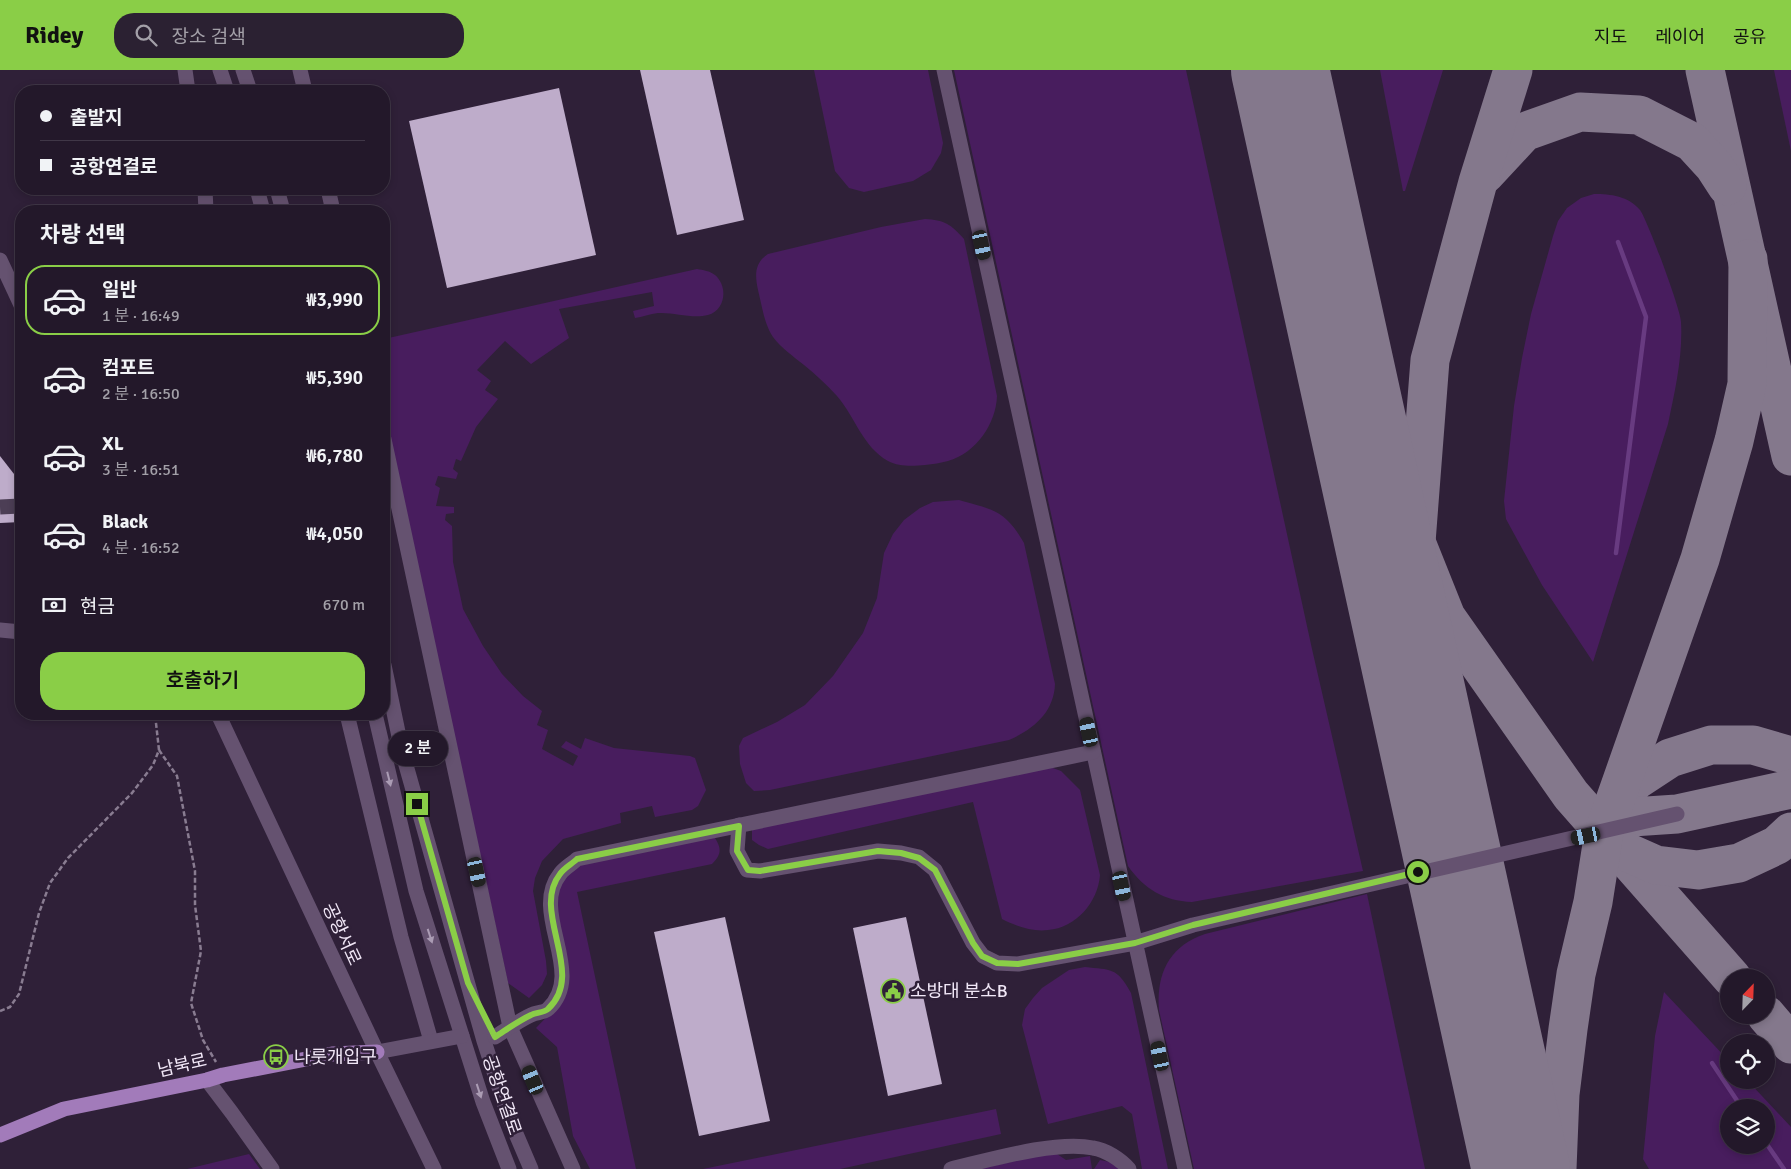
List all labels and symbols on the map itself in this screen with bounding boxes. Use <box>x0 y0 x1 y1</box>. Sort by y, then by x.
car <box>971 229 992 261</box>
car <box>1078 716 1099 748</box>
callout: 2 분 <box>387 732 447 766</box>
one-way arrow <box>385 771 393 786</box>
route end <box>406 793 428 815</box>
car <box>1569 826 1602 846</box>
car <box>466 856 487 888</box>
route start <box>1407 861 1429 883</box>
car <box>1111 870 1132 902</box>
street label: 공항서로 <box>318 899 366 969</box>
one-way arrow <box>427 928 435 943</box>
north arrow <box>1720 969 1775 1024</box>
public building icon: 소방대 분소B <box>880 978 906 1004</box>
place label: 소방대 분소B <box>910 980 1008 1002</box>
car <box>1149 1040 1170 1072</box>
bus stop icon: 나룻개입구 <box>263 1044 289 1070</box>
place label: 나룻개입구 <box>294 1046 377 1068</box>
street label: 남북로 <box>155 1049 209 1081</box>
street label: 공항연결로 <box>478 1052 526 1138</box>
car <box>520 1063 545 1097</box>
one-way arrow <box>476 1083 483 1098</box>

